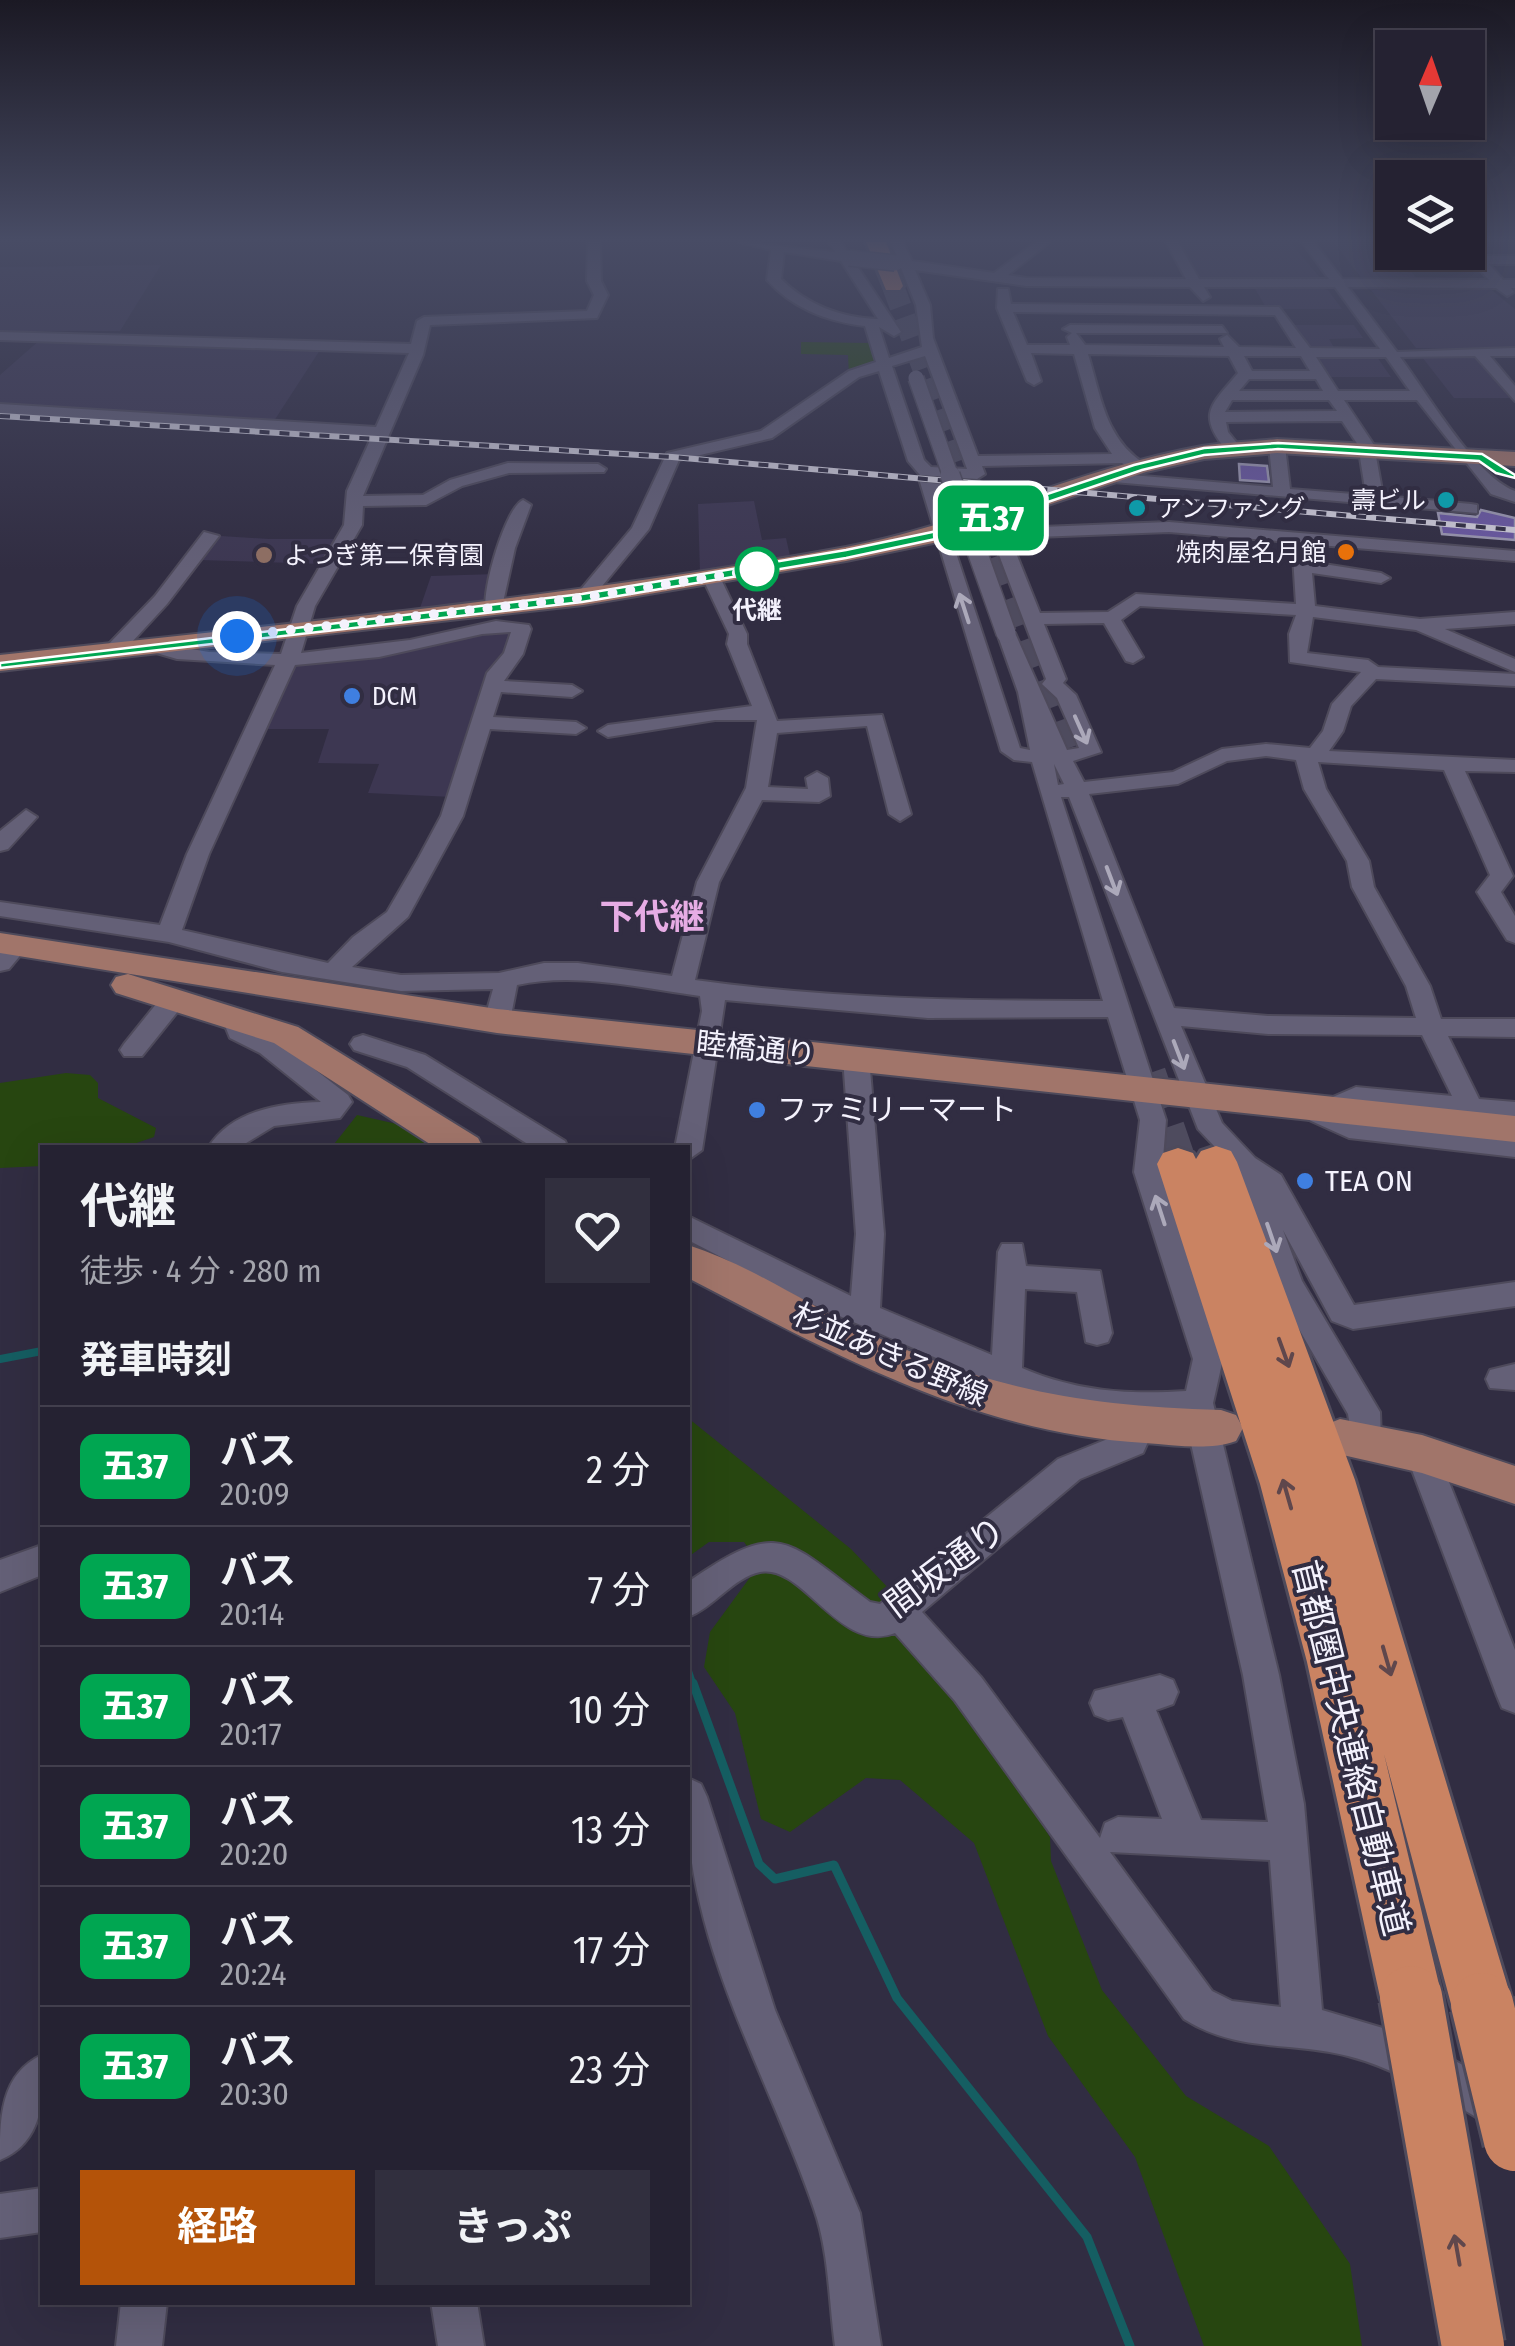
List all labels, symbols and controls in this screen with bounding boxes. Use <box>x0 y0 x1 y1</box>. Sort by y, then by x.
north arrow <box>1375 30 1485 140</box>
map controls <box>1375 30 1485 270</box>
button: layers <box>1375 160 1485 270</box>
line badge: 五37 <box>934 486 1048 550</box>
place label: 壽ビル <box>1351 486 1426 516</box>
marker: 壽ビル <box>1435 489 1457 511</box>
place label: アンファング <box>1157 494 1305 524</box>
text: 五37 <box>958 497 1024 539</box>
marker: アンファング <box>1126 497 1148 519</box>
place label: 焼肉屋名月館 <box>1176 538 1326 568</box>
place label: よつぎ第二保育園 <box>284 541 484 571</box>
marker: 焼肉屋名月館 <box>1335 541 1357 563</box>
marker: よつぎ第二保育園 <box>253 544 275 566</box>
marker: 代継 <box>736 548 778 590</box>
one-way arrow <box>954 592 972 624</box>
place label: 代継 <box>732 596 782 626</box>
your location <box>212 611 262 661</box>
place label: DCM <box>372 682 417 712</box>
marker: DCM <box>341 685 363 707</box>
one-way arrow <box>1073 714 1091 745</box>
one-way arrow <box>1104 865 1122 896</box>
district label: 下代継 <box>599 896 705 938</box>
street label: 睦橋通り <box>694 1025 818 1073</box>
one-way arrow <box>1171 1038 1189 1069</box>
place label: ファミリーマート <box>777 1092 1017 1128</box>
marker: ファミリーマート <box>746 1099 768 1121</box>
place label: TEA ON <box>1325 1163 1413 1199</box>
marker: TEA ON <box>1294 1170 1316 1192</box>
text: 代継 <box>80 1178 176 1236</box>
button: heart <box>545 1178 650 1283</box>
one-way arrow <box>1150 1194 1168 1226</box>
one-way arrow <box>1264 1221 1282 1252</box>
text: 徒歩 · 4 分 · 280 m <box>80 1252 322 1290</box>
street label: 杉並あきる野線 <box>787 1296 993 1414</box>
text: 発車時刻 <box>80 1337 232 1383</box>
one-way arrow <box>1277 1337 1295 1368</box>
text: バス <box>220 1428 296 1474</box>
text: 五37 <box>102 1445 168 1487</box>
text: 2 分 <box>586 1447 650 1493</box>
text: 20:09 <box>220 1475 290 1513</box>
one-way arrow <box>1277 1479 1295 1510</box>
street label: 間坂通り <box>876 1508 1014 1626</box>
text: バス <box>220 1548 296 1594</box>
street label: 首都圏中央連絡自動車道 <box>1284 1556 1418 1940</box>
text: 五37 <box>102 1565 168 1607</box>
text: 7 分 <box>588 1567 650 1613</box>
text: 20:14 <box>220 1595 284 1633</box>
one-way arrow <box>1378 1645 1397 1677</box>
text: バス <box>220 1668 296 1714</box>
text: 五37 <box>102 1685 168 1727</box>
text: 10 分 <box>568 1687 650 1733</box>
text: 20:17 <box>220 1715 282 1753</box>
text: バス <box>220 1788 296 1834</box>
text: 五37 <box>102 1805 168 1847</box>
text: 13 分 <box>571 1807 650 1853</box>
text: 20:20 <box>220 1835 288 1873</box>
text: バス <box>220 1908 296 1954</box>
text: 五37 <box>102 1925 168 1967</box>
text: 17 分 <box>573 1927 650 1973</box>
text: 20:24 <box>220 1955 287 1993</box>
text: バス <box>220 2028 296 2074</box>
text: 五37 <box>102 2045 168 2087</box>
text: 23 分 <box>569 2047 650 2093</box>
text: 20:30 <box>220 2075 289 2113</box>
button: 経路 <box>80 2170 355 2285</box>
button: きっぷ <box>375 2170 650 2285</box>
one-way arrow <box>1447 2235 1466 2267</box>

